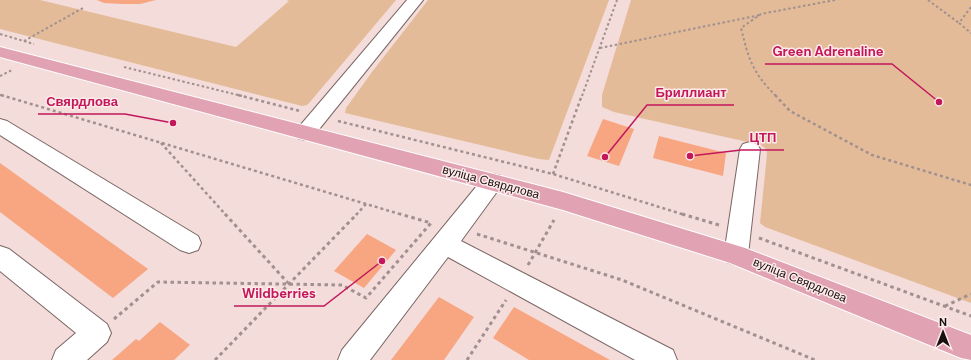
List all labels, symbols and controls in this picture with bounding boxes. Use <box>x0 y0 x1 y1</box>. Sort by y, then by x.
callout: Green Adrenaline <box>765 39 892 64</box>
text: Green Adrenaline <box>772 43 884 60</box>
callout: Бриллиант <box>647 80 734 105</box>
text: Бриллиант <box>655 84 727 101</box>
callout: Свярдлова <box>38 89 125 114</box>
text: Свярдлова <box>46 93 119 110</box>
callout: ЦТП <box>741 125 784 150</box>
text: ЦТП <box>750 129 776 146</box>
street label: вуліца Свярдлова <box>441 161 542 203</box>
street label: вуліца Свярдлова <box>751 254 850 306</box>
callout: Wildberries <box>234 281 324 306</box>
text: Wildberries <box>242 285 316 302</box>
north arrow <box>923 312 963 352</box>
text: N <box>939 315 947 329</box>

